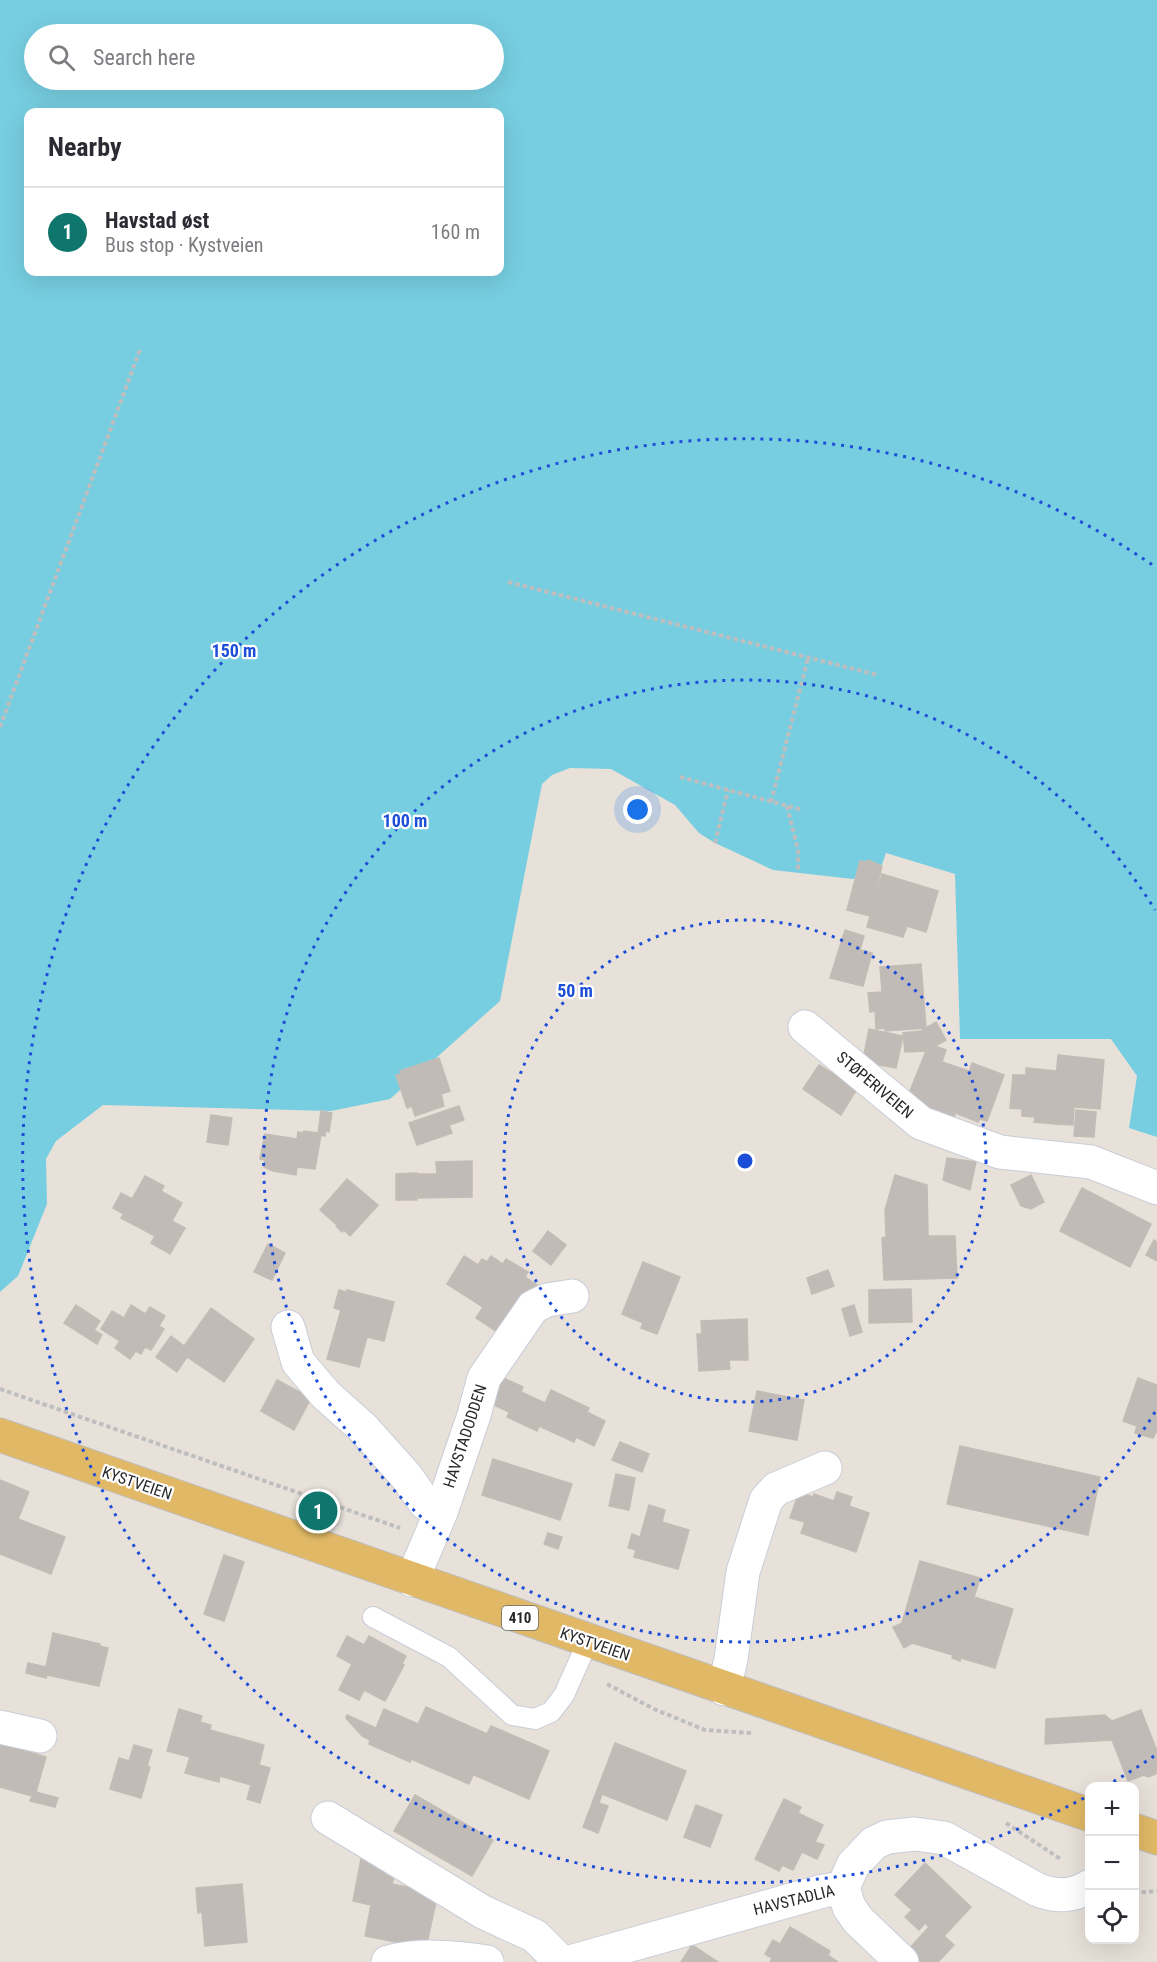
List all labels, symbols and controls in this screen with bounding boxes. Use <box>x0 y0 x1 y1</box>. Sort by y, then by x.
search box <box>24 24 504 90</box>
icon: search <box>45 41 78 74</box>
text: Search here <box>93 45 195 70</box>
text: Nearby <box>48 132 122 162</box>
text: Havstad øst <box>105 208 209 233</box>
text: 1 <box>62 220 73 244</box>
text: 160 m <box>431 220 480 244</box>
text: Bus stop · Kystveien <box>105 233 263 257</box>
text: 150 m <box>212 640 256 661</box>
your location <box>623 795 652 824</box>
text: 100 m <box>383 810 427 831</box>
text: 50 m <box>557 980 593 1001</box>
street label: STØPERIVEIEN <box>833 1047 917 1123</box>
centre of rings <box>735 1151 755 1171</box>
street label: HAVSTADODDEN <box>439 1382 491 1490</box>
street label: KYSTVEIEN <box>100 1462 174 1504</box>
pin: 1 <box>298 1488 338 1534</box>
road number: 410 <box>502 1606 538 1630</box>
street label: KYSTVEIEN <box>558 1623 632 1665</box>
map controls <box>1085 1782 1139 1944</box>
button: + <box>1085 1782 1139 1836</box>
button: − <box>1085 1836 1139 1890</box>
street label: HAVSTADLIA <box>751 1881 837 1919</box>
button: locate <box>1085 1890 1139 1944</box>

